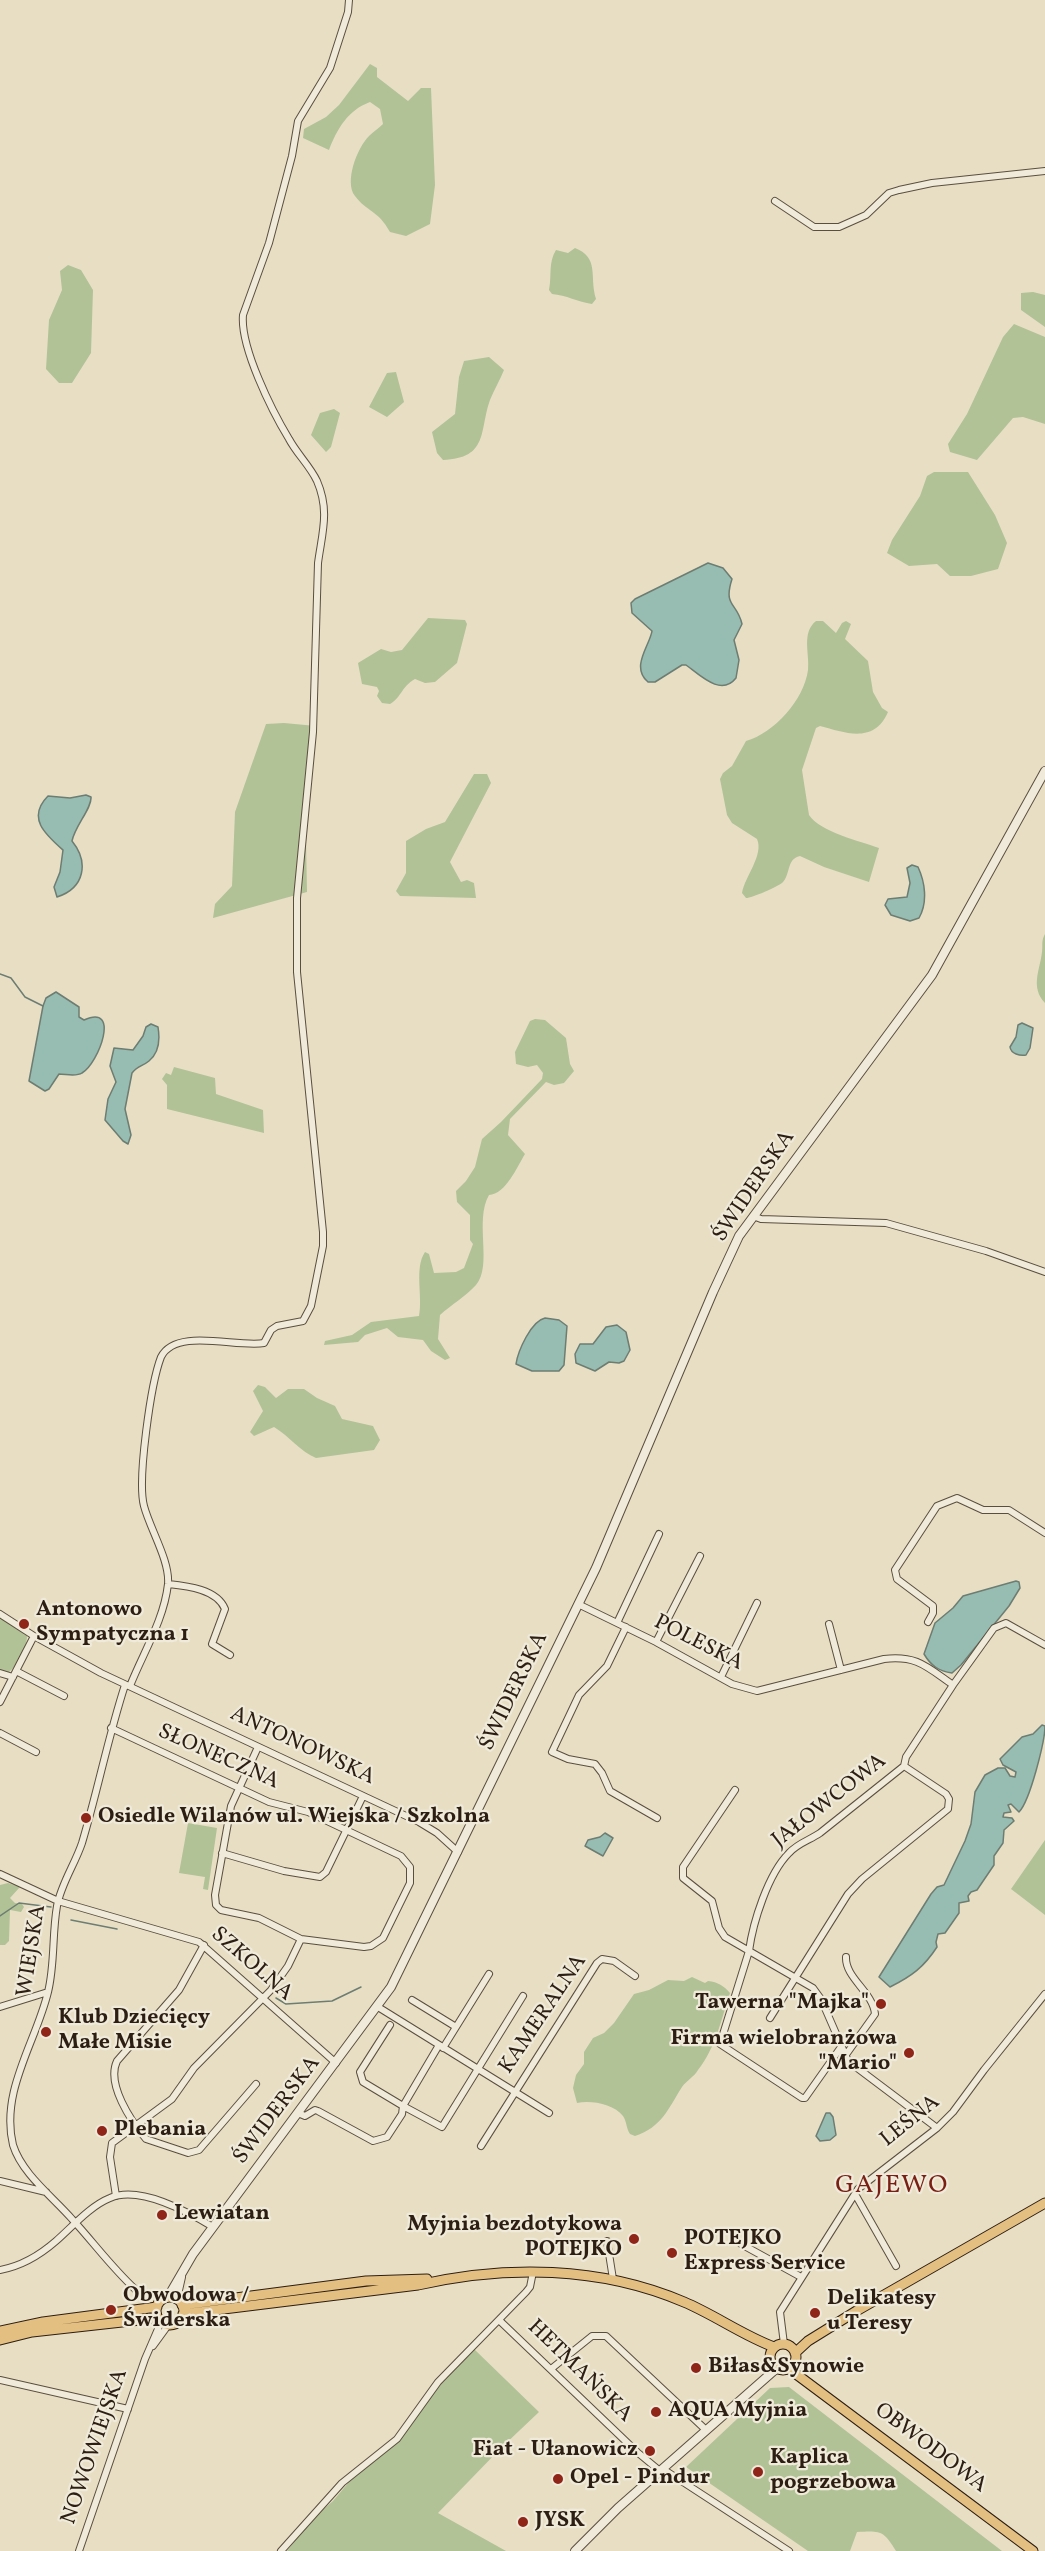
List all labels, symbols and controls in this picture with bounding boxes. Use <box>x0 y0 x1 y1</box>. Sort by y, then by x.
street label: ŚWIDERSKA <box>708 1126 802 1248</box>
place label: Antonowo Sympatyczna 1 <box>36 1598 189 1650</box>
street label: POLESKA <box>649 1610 747 1678</box>
marker: Antonowo Sympatyczna 1 <box>17 1617 31 1631</box>
street label: ŚWIDERSKA <box>475 1628 555 1756</box>
street label: ANTONOWSKA <box>225 1702 379 1792</box>
street label: SŁONECZNA <box>153 1720 283 1796</box>
street label: JAŁOWCOWA <box>768 1749 892 1855</box>
place label: Osiedle Wilanów ul. Wiejska / Szkolna <box>98 1805 490 1831</box>
marker: Osiedle Wilanów ul. Wiejska / Szkolna <box>79 1811 93 1825</box>
street label: WIEJSKA <box>13 1903 53 1999</box>
street label: SZKOLNA <box>205 1922 297 2008</box>
street label: KAMERALNA <box>494 1950 594 2080</box>
place label: Tawerna "Majka" <box>695 1991 869 2017</box>
marker: Tawerna "Majka" <box>874 1997 888 2011</box>
place label: Klub Dziecięcy Małe Misie <box>58 2006 210 2058</box>
marker: Klub Dziecięcy Małe Misie <box>39 2025 53 2039</box>
place label: Firma wielobranżowa "Mario" <box>670 2027 897 2078</box>
marker: Firma wielobranżowa "Mario" <box>902 2046 916 2060</box>
street label: ŚWIDERSKA <box>229 2052 327 2170</box>
street label: LEŚNA <box>876 2090 946 2154</box>
place label: Plebania <box>114 2118 206 2144</box>
marker: Plebania <box>95 2124 109 2138</box>
district label: GAJEWO <box>835 2171 949 2203</box>
place label: Lewiatan <box>174 2202 270 2228</box>
marker: Lewiatan <box>155 2208 169 2222</box>
place label: Myjnia bezdotykowa POTEJKO <box>407 2213 622 2264</box>
place label: POTEJKO Express Service <box>684 2227 846 2278</box>
marker: Myjnia bezdotykowa POTEJKO <box>627 2232 641 2246</box>
marker: POTEJKO Express Service <box>665 2246 679 2260</box>
place label: Obwodowa / Świderska <box>123 2284 249 2336</box>
place label: Delikatesy u Teresy <box>827 2287 936 2338</box>
marker: Obwodowa / Świderska <box>104 2303 118 2317</box>
marker: Delikatesy u Teresy <box>808 2306 822 2320</box>
street label: HETMAŃSKA <box>521 2315 637 2429</box>
place label: Biłas&Synowie <box>708 2355 864 2381</box>
marker: Biłas&Synowie <box>689 2361 703 2375</box>
street label: NOWOWIEJSKA <box>57 2366 135 2528</box>
street label: OBWODOWA <box>869 2398 991 2500</box>
place label: AQUA Myjnia <box>668 2399 807 2425</box>
marker: AQUA Myjnia <box>649 2405 663 2419</box>
place label: Fiat - Ułanowicz <box>473 2438 638 2464</box>
marker: Fiat - Ułanowicz <box>643 2444 657 2458</box>
place label: Kaplica pogrzebowa <box>770 2446 896 2498</box>
marker: Kaplica pogrzebowa <box>751 2465 765 2479</box>
place label: Opel - Pindur <box>570 2466 710 2492</box>
marker: Opel - Pindur <box>551 2472 565 2486</box>
place label: JYSK <box>535 2509 585 2535</box>
marker: JYSK <box>516 2515 530 2529</box>

